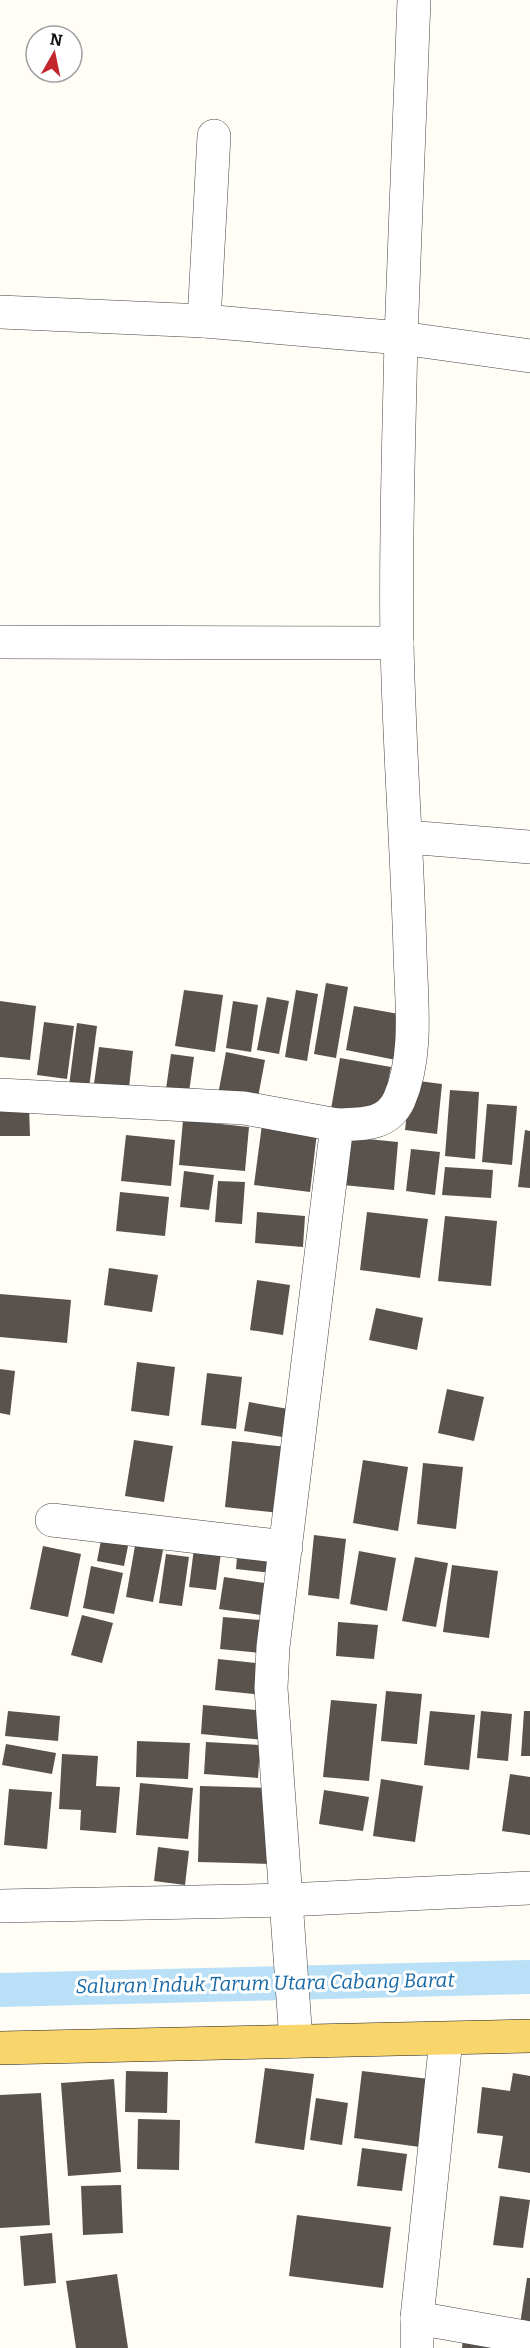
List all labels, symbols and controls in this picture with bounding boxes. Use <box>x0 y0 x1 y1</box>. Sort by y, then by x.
north arrow <box>24 24 84 84</box>
text: N <box>49 29 64 50</box>
water label: Saluran Induk Tarum Utara Cabang Barat <box>75 1968 456 1998</box>

